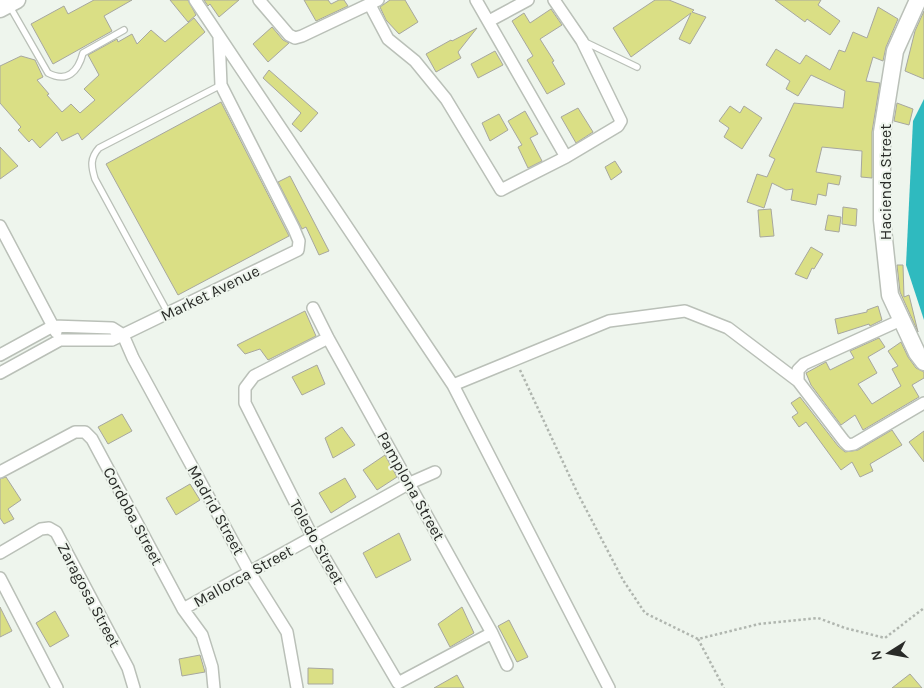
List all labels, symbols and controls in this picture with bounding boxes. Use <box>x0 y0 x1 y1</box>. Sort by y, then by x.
street label: Hacienda Street <box>876 124 895 240</box>
street label: Market Avenue <box>157 261 263 325</box>
street label: Pamplona Street <box>373 428 449 544</box>
street label: Madrid Street <box>184 462 248 558</box>
street label: Cordoba Street <box>99 464 167 568</box>
street label: Toledo Street <box>286 496 348 588</box>
street label: Zaragosa Street <box>53 540 125 650</box>
street label: Mallorca Street <box>190 541 296 611</box>
north arrow <box>864 628 914 678</box>
text: N <box>867 649 886 662</box>

